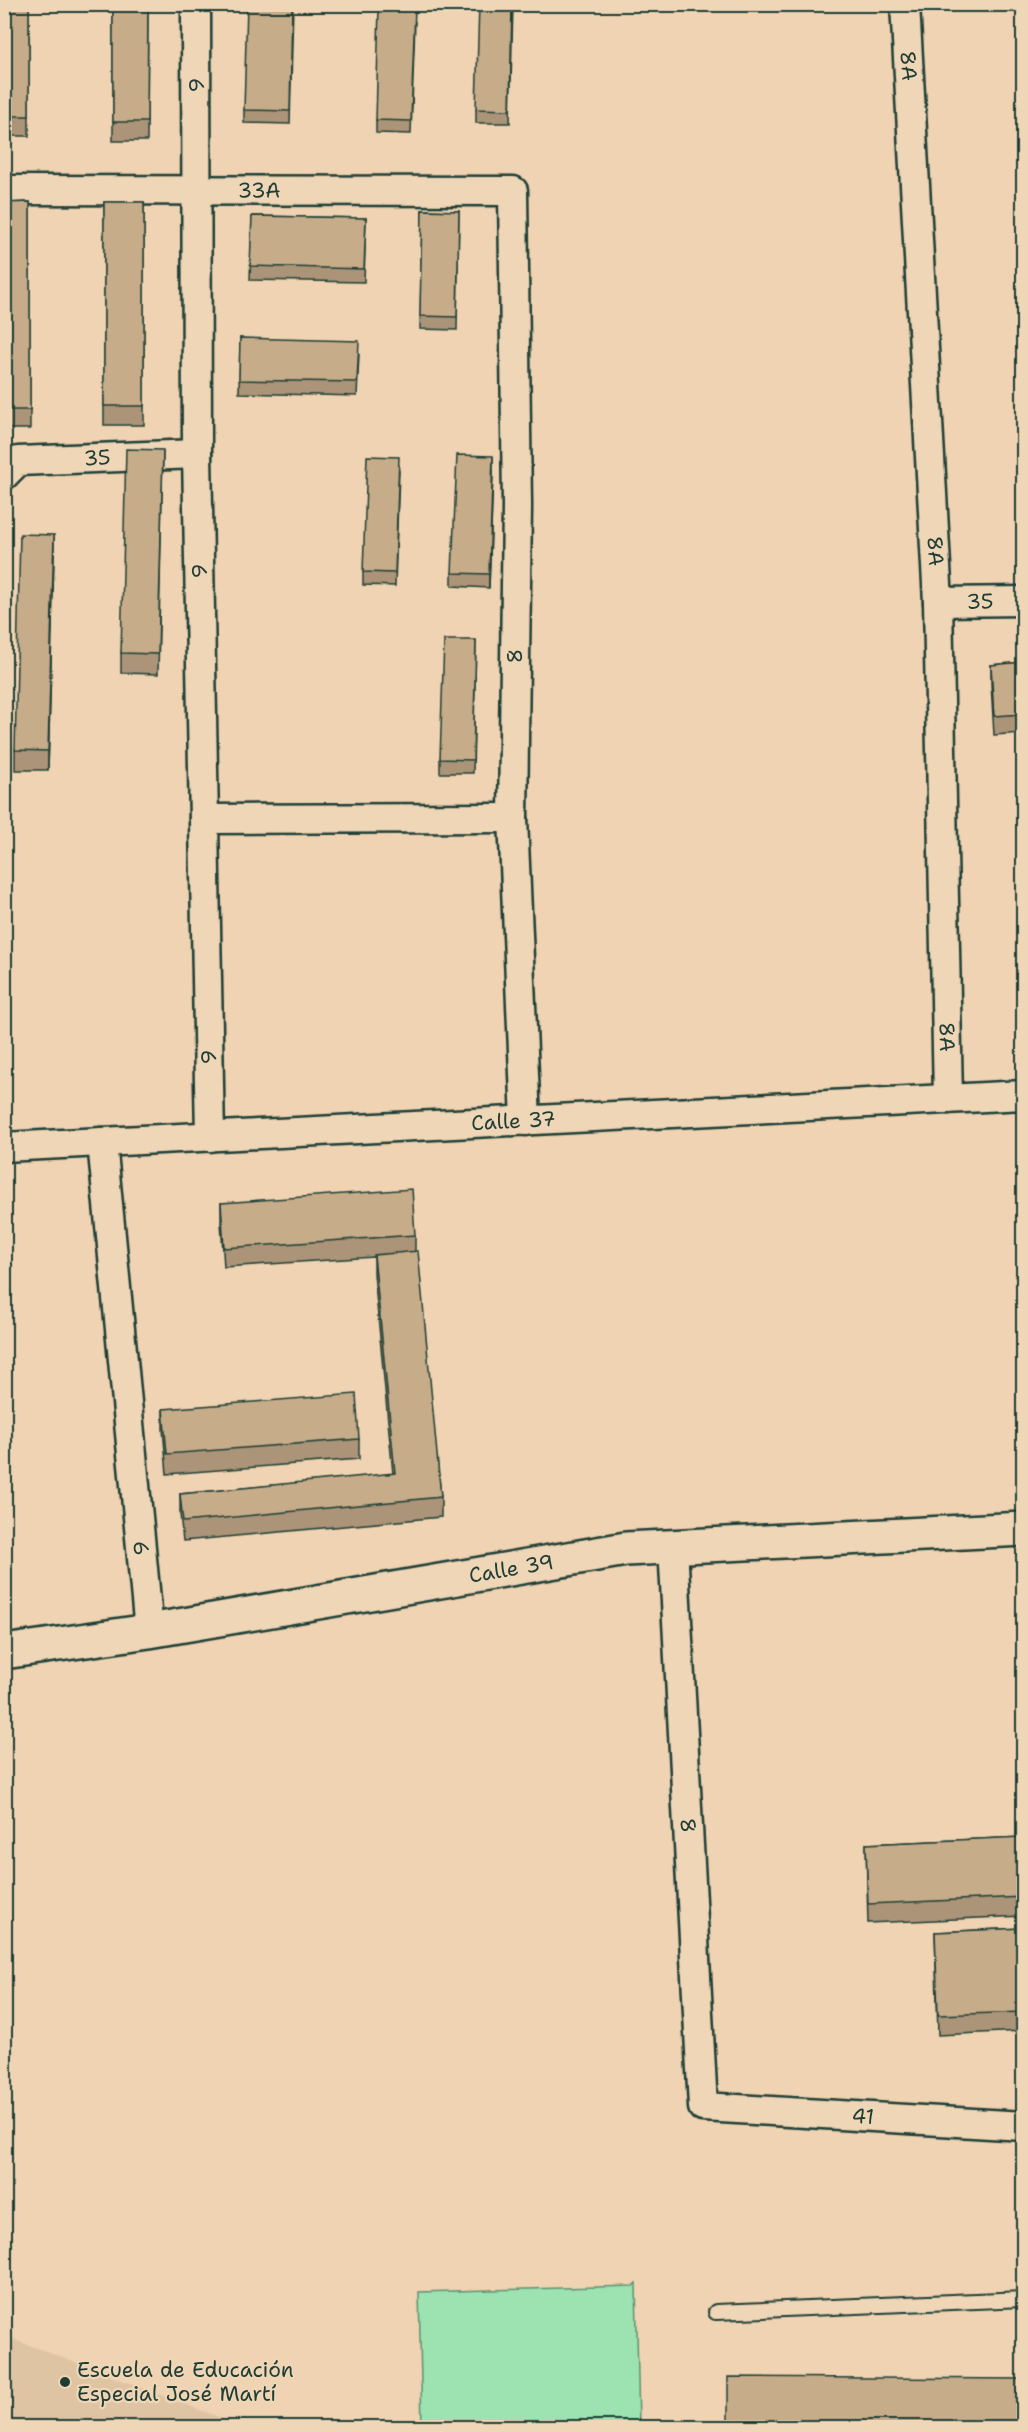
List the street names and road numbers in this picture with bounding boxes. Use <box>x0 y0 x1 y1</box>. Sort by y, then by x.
street label: 8A <box>894 50 923 82</box>
street label: 6 <box>182 78 210 92</box>
street label: 33A <box>237 176 281 205</box>
street label: 35 <box>83 443 111 472</box>
street label: 8A <box>920 535 950 567</box>
street label: 6 <box>185 563 213 579</box>
street label: 35 <box>966 587 994 616</box>
street label: 8 <box>501 648 529 664</box>
street label: 8A <box>932 1022 961 1052</box>
street label: 6 <box>194 1049 223 1065</box>
street label: Calle 37 <box>470 1105 556 1137</box>
street label: 6 <box>126 1539 156 1557</box>
street label: Calle 39 <box>467 1548 556 1590</box>
street label: 8 <box>674 1818 702 1834</box>
street label: 41 <box>851 2102 875 2131</box>

